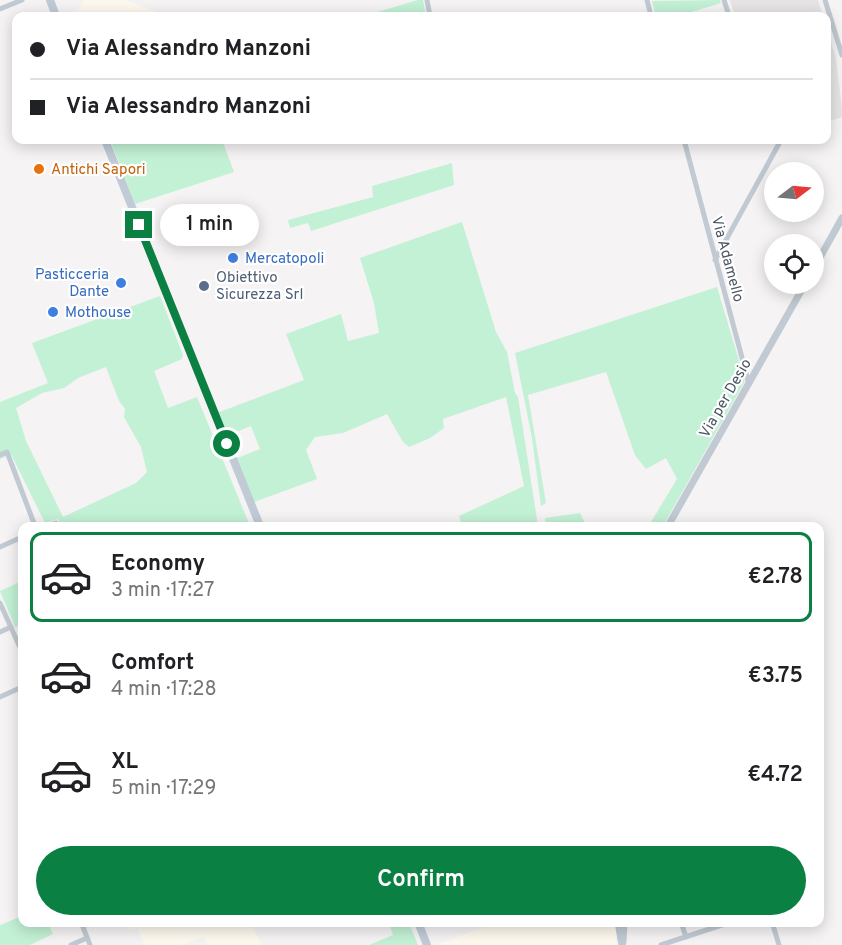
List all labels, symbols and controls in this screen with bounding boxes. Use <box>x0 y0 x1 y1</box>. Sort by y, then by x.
text: Via Alessandro Manzoni <box>66 36 311 63</box>
text: Via Alessandro Manzoni <box>66 94 311 121</box>
place label: Antichi Sapori <box>51 161 146 180</box>
marker: Antichi Sapori <box>32 162 46 176</box>
north arrow <box>764 162 824 222</box>
map controls <box>764 162 824 294</box>
callout: 1 min <box>160 204 259 246</box>
route end <box>125 211 152 238</box>
text: 1 min <box>186 212 233 238</box>
street label: Via Adamello <box>706 214 747 304</box>
button: locate <box>764 234 824 294</box>
place label: Mercatopoli <box>245 250 324 269</box>
marker: Mercatopoli <box>226 251 240 265</box>
place label: Pasticceria Dante <box>35 266 109 302</box>
place label: Obiettivo Sicurezza Srl <box>216 269 303 305</box>
marker: Pasticceria Dante <box>114 276 128 290</box>
marker: Obiettivo Sicurezza Srl <box>197 279 211 293</box>
place label: Mothouse <box>65 304 131 323</box>
marker: Mothouse <box>46 305 60 319</box>
street label: Via per Desio <box>696 356 757 442</box>
route start <box>213 430 240 457</box>
icon: car <box>39 550 93 604</box>
text: Economy <box>111 551 205 578</box>
text: €2.78 <box>748 564 803 591</box>
text: 3 min · 17:27 <box>111 578 214 604</box>
icon: car <box>39 649 93 703</box>
text: Comfort <box>111 650 194 677</box>
text: €3.75 <box>748 663 803 690</box>
text: 4 min · 17:28 <box>111 677 217 703</box>
icon: car <box>39 748 93 802</box>
text: XL <box>111 749 138 776</box>
text: €4.72 <box>747 762 803 789</box>
text: 5 min · 17:29 <box>111 776 217 802</box>
button: Confirm <box>36 846 806 915</box>

